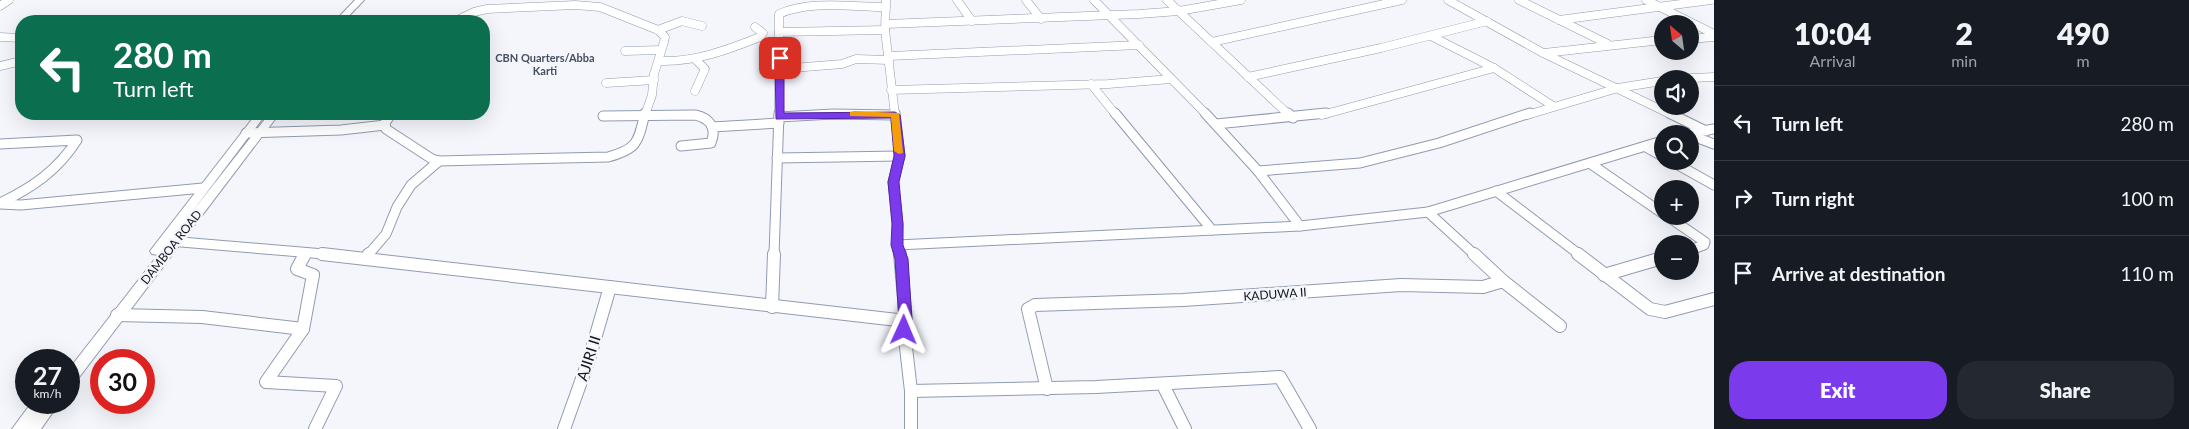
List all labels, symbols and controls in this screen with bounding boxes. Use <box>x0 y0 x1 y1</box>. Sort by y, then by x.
north arrow <box>1654 15 1699 60</box>
map controls <box>1654 15 1699 280</box>
text: 10:04 <box>1794 15 1871 51</box>
text: 2 <box>1955 15 1973 51</box>
text: 490 <box>2057 15 2109 51</box>
text: 280 m <box>113 33 212 75</box>
icon: left <box>30 35 95 100</box>
pin <box>759 37 801 79</box>
icon: arrive <box>766 44 794 72</box>
district label: CBN Quarters/Abba Karti <box>495 51 595 77</box>
text: Arrival <box>1810 51 1856 70</box>
text: min <box>1951 51 1977 70</box>
text: m <box>2076 51 2090 70</box>
button: sound <box>1654 70 1699 115</box>
text: Turn left <box>113 75 194 102</box>
icon: left <box>1729 109 1757 137</box>
text: Turn left <box>1772 112 1843 135</box>
text: 280 m <box>2120 112 2174 135</box>
button: search <box>1654 125 1699 170</box>
button: + <box>1654 180 1699 225</box>
icon: right <box>1729 184 1757 212</box>
text: Turn right <box>1772 187 1854 210</box>
text: 100 m <box>2120 187 2174 210</box>
street label: DAMBOA ROAD <box>137 207 205 287</box>
button: − <box>1654 235 1699 280</box>
icon: arrive <box>1729 259 1757 287</box>
text: Arrive at destination <box>1772 262 1945 285</box>
text: 110 m <box>2120 262 2174 285</box>
street label: KADUWA II <box>1243 284 1307 304</box>
position arrow <box>877 303 929 355</box>
street label: AJIRI II <box>572 333 604 383</box>
speed limit sign: 30 <box>90 349 155 414</box>
text: 27 <box>33 360 62 390</box>
button: Exit <box>1729 361 1947 419</box>
button: Share <box>1957 361 2174 419</box>
text: km/h <box>33 386 62 401</box>

